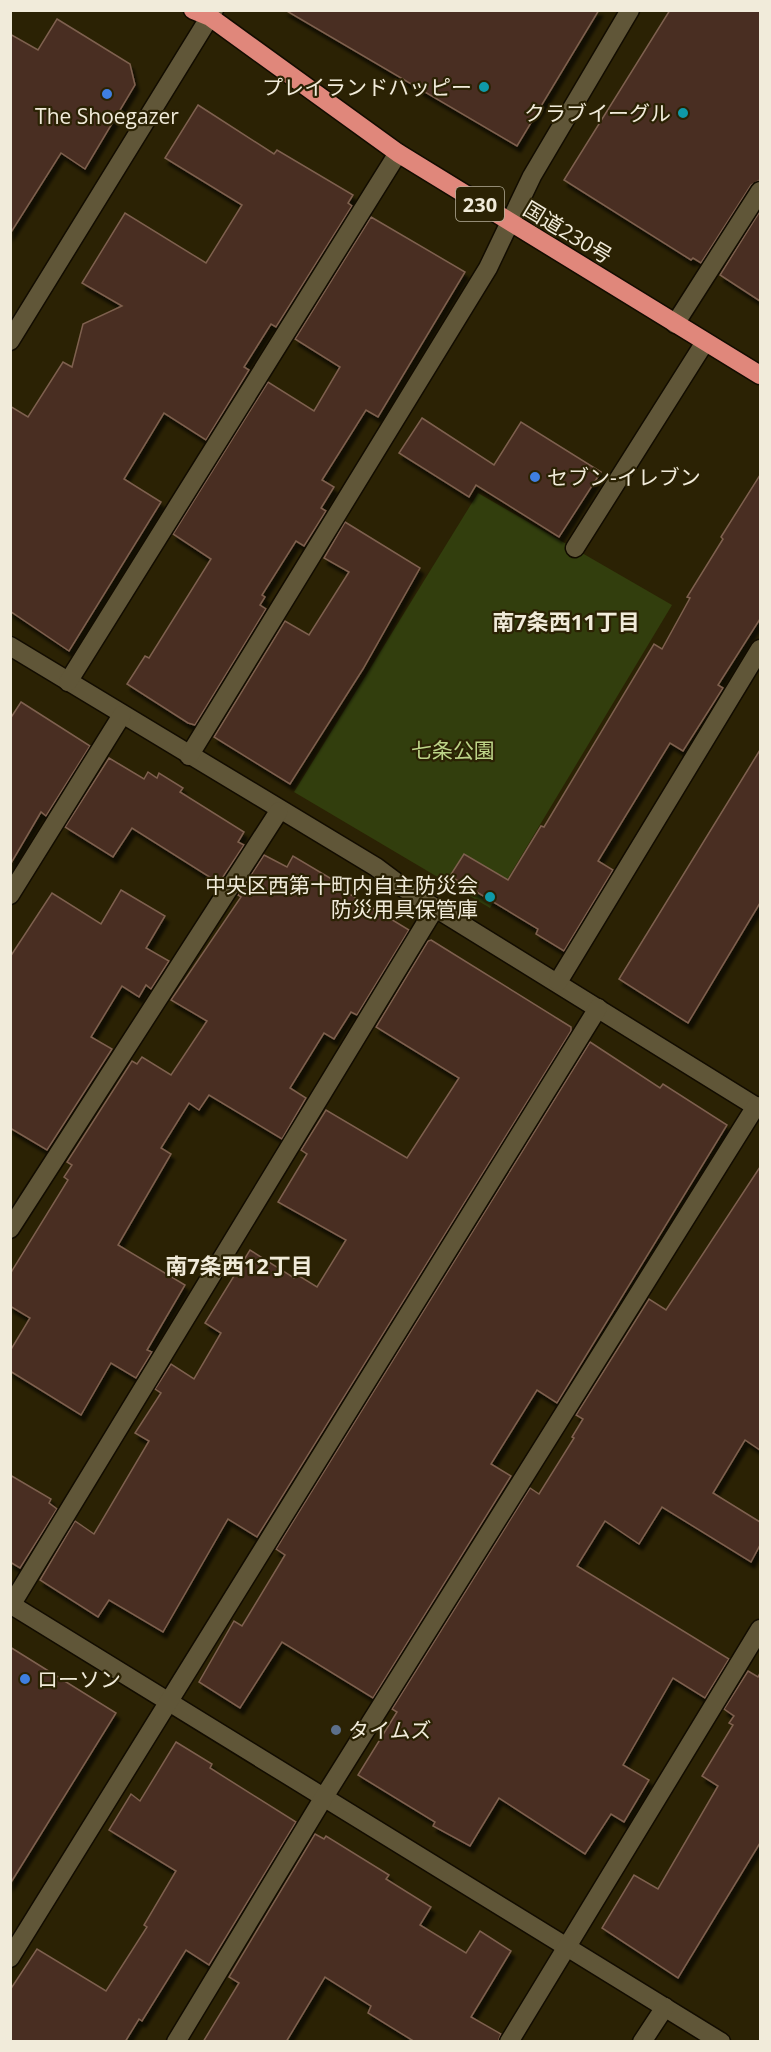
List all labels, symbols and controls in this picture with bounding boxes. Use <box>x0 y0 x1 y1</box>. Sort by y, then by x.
place label: プレイランドハッピー <box>262 73 472 101</box>
marker: プレイランドハッピー <box>477 80 491 94</box>
marker: The Shoegazer <box>100 87 114 101</box>
place label: クラブイーグル <box>524 99 671 127</box>
place label: The Shoegazer <box>35 102 179 130</box>
marker: クラブイーグル <box>676 106 690 120</box>
road number: 230 <box>456 187 504 221</box>
street label: 国道230号 <box>518 194 618 270</box>
place label: セブン-イレブン <box>547 463 701 491</box>
marker: セブン-イレブン <box>528 470 542 484</box>
district label: 南7条西11丁目 <box>492 606 640 636</box>
park label: 七条公園 <box>411 736 495 764</box>
place label: 中央区西第十町内自主防災会 防災用具保管庫 <box>205 871 478 923</box>
marker: 中央区西第十町内自主防災会 防災用具保管庫 <box>483 890 497 904</box>
district label: 南7条西12丁目 <box>165 1250 313 1280</box>
place label: ローソン <box>37 1665 121 1693</box>
marker: ローソン <box>18 1672 32 1686</box>
place label: タイムズ <box>348 1716 432 1744</box>
marker: タイムズ <box>329 1723 343 1737</box>

